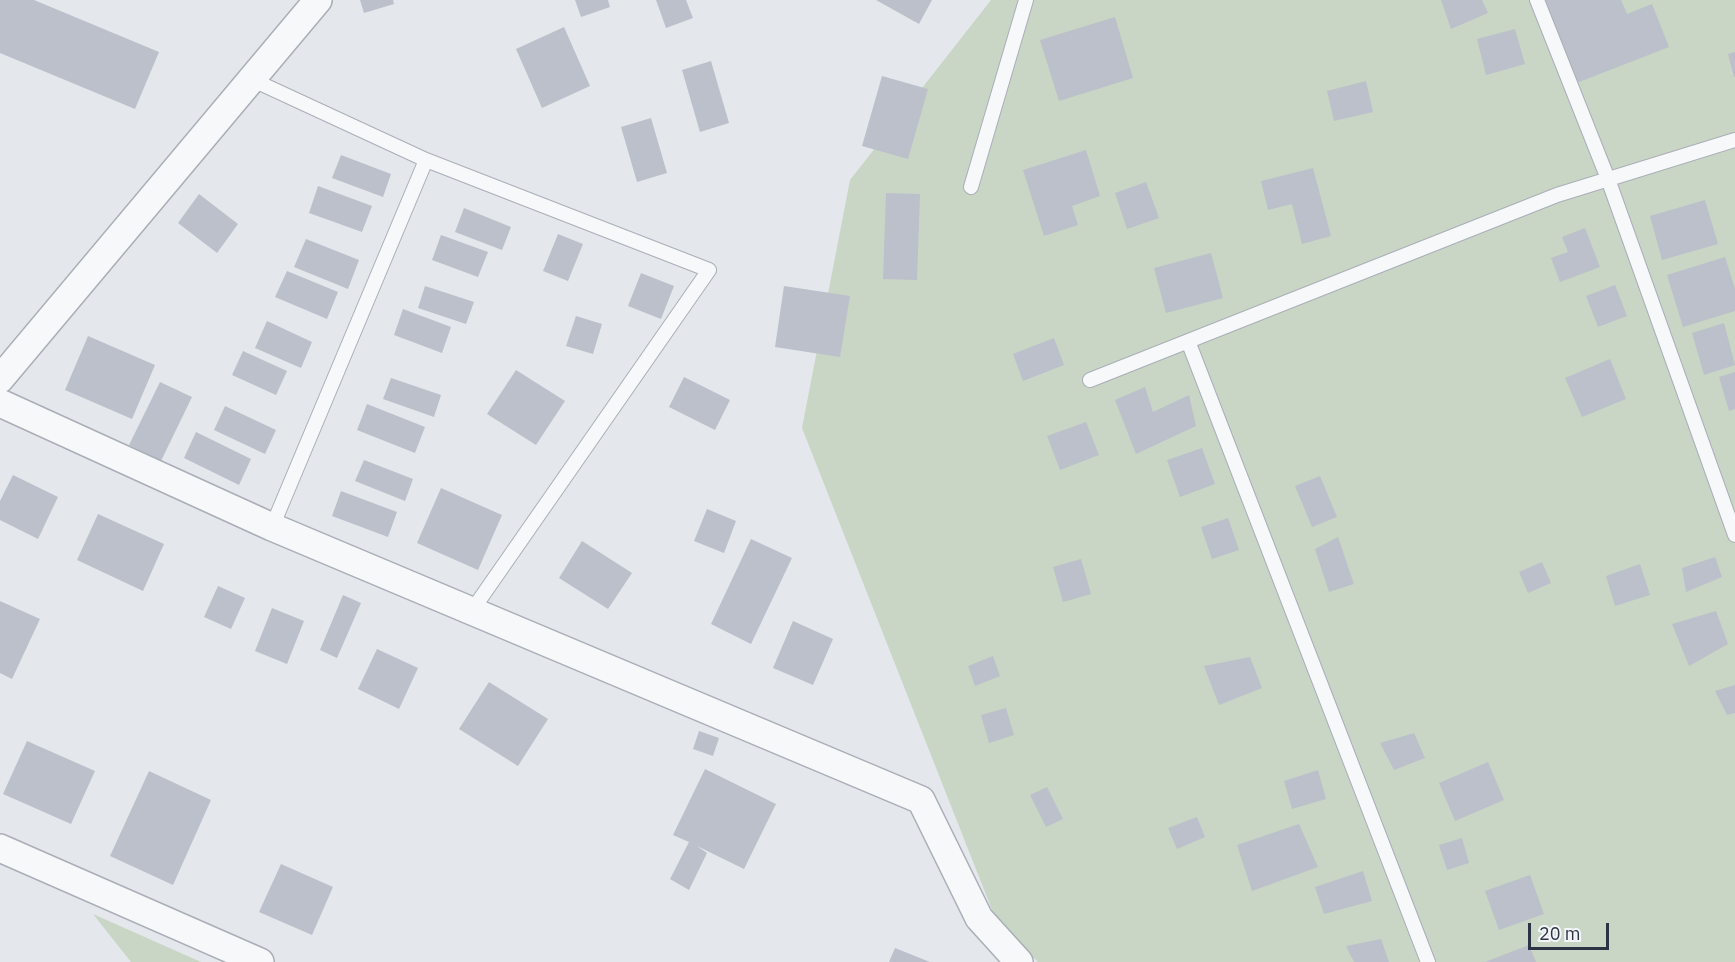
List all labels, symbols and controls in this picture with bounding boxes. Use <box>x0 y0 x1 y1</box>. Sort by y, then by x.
scale bar <box>1531 911 1612 949</box>
text: 20 m <box>1539 922 1581 945</box>

